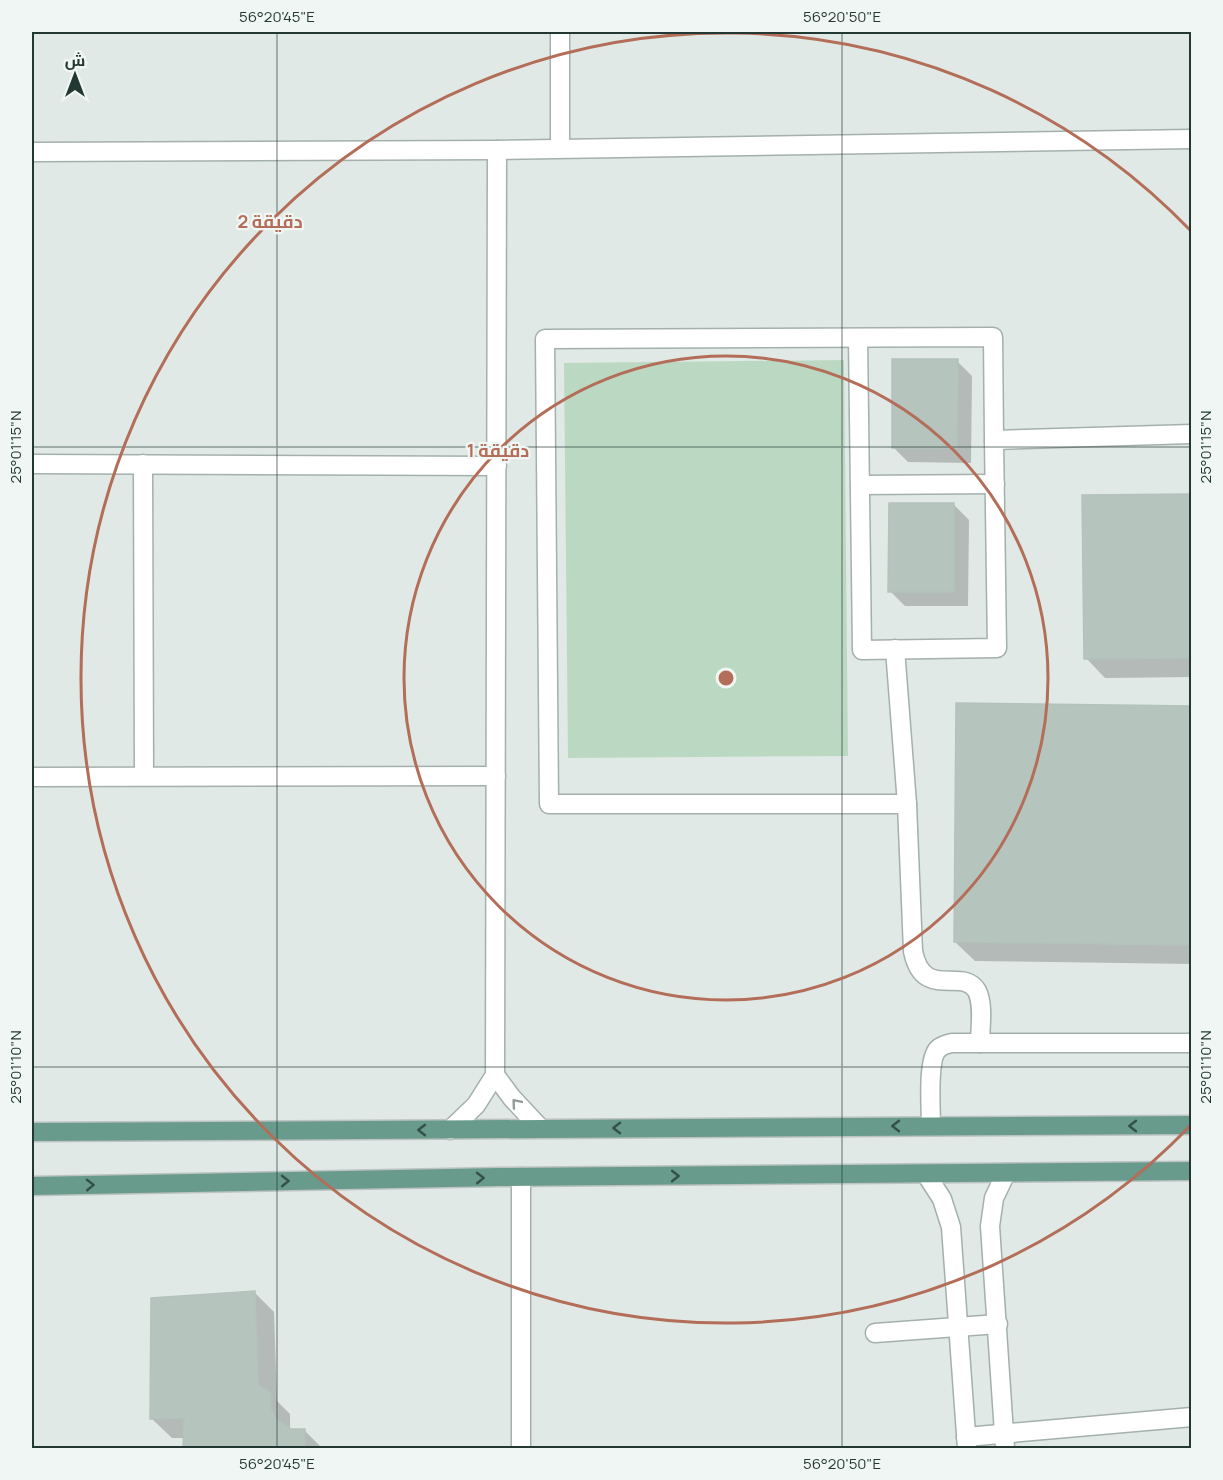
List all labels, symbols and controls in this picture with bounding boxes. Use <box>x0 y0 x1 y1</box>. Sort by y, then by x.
text: 56°20'45"E <box>239 6 315 27</box>
text: 56°20'50"E <box>803 6 881 27</box>
north arrow <box>45 45 105 105</box>
text: ش <box>65 49 85 71</box>
text: 2 دقيقة <box>237 209 303 233</box>
text: 25°01'15"N <box>5 411 26 483</box>
text: 25°01'15"N <box>1195 411 1216 483</box>
text: 1 دقيقة <box>467 438 529 462</box>
centre of rings <box>716 668 736 688</box>
text: 25°01'10"N <box>5 1030 26 1104</box>
text: 25°01'10"N <box>1195 1030 1216 1104</box>
one-way arrow <box>513 1099 524 1110</box>
one-way arrow <box>892 1120 901 1132</box>
one-way arrow <box>1129 1120 1138 1132</box>
one-way arrow <box>613 1122 622 1134</box>
one-way arrow <box>418 1124 427 1136</box>
one-way arrow <box>670 1170 679 1182</box>
one-way arrow <box>475 1172 484 1184</box>
one-way arrow <box>280 1175 289 1188</box>
one-way arrow <box>85 1179 94 1191</box>
text: 56°20'45"E <box>239 1453 315 1474</box>
text: 56°20'50"E <box>803 1453 881 1474</box>

